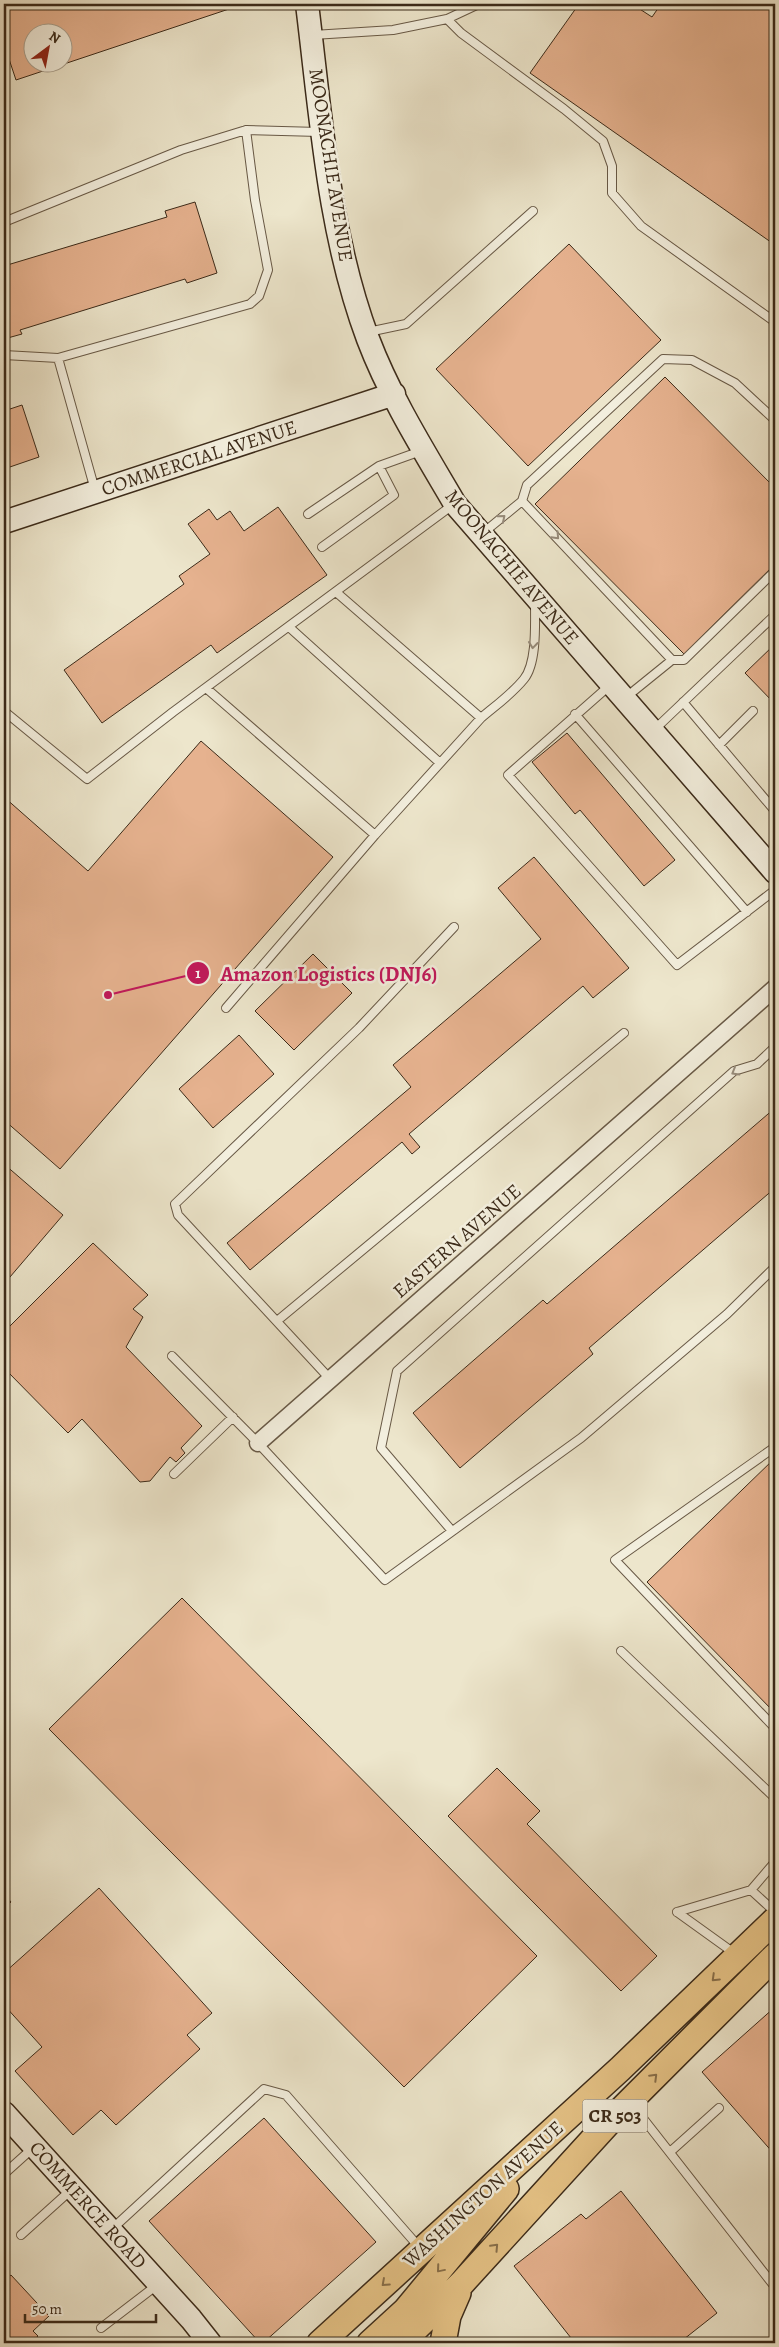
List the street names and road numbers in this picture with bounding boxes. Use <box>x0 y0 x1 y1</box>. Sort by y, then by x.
street label: MOONACHIE AVENUE <box>302 66 360 264</box>
street label: COMMERCIAL AVENUE <box>98 414 300 502</box>
street label: MOONACHIE AVENUE <box>439 483 585 651</box>
street label: EASTERN AVENUE <box>387 1178 527 1304</box>
road number: CR 503 <box>582 2100 648 2132</box>
street label: WASHINGTON AVENUE <box>396 2114 569 2274</box>
street label: COMMERCE ROAD <box>23 2135 153 2275</box>

